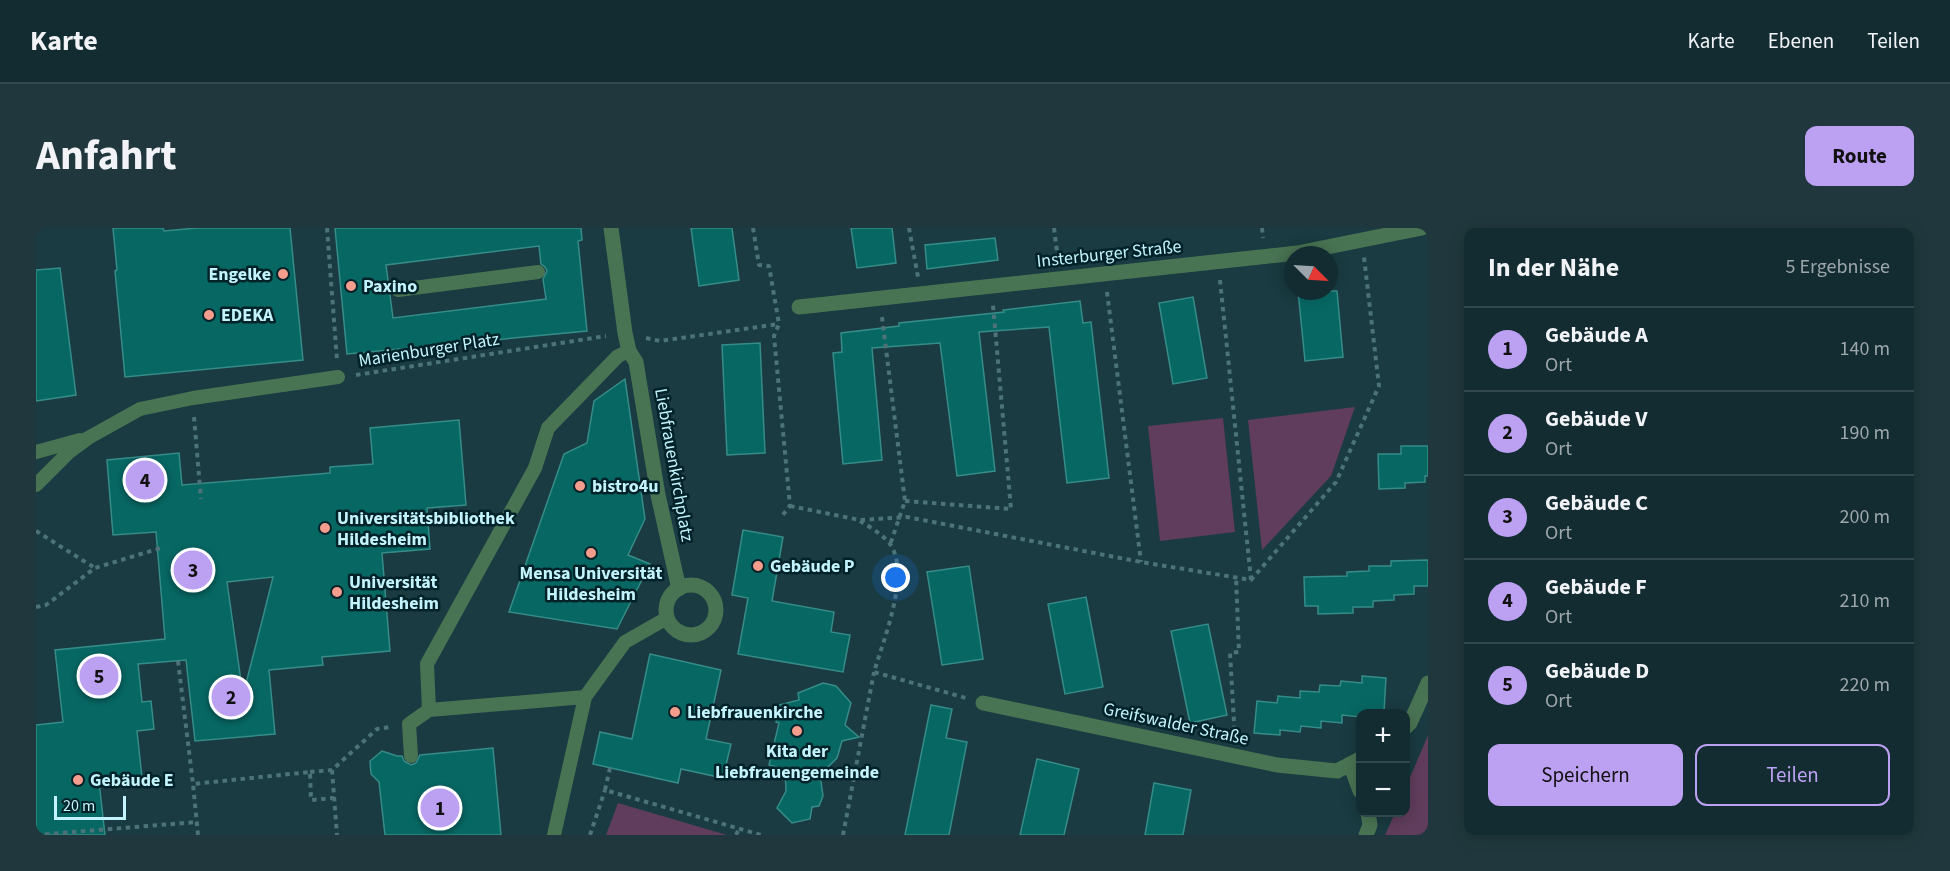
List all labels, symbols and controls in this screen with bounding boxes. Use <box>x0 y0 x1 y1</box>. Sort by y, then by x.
text: Karte <box>30 21 98 61</box>
text: Karte <box>1688 26 1735 56</box>
text: Ebenen <box>1768 26 1834 56</box>
text: Teilen <box>1867 26 1920 56</box>
text: Anfahrt <box>36 126 177 186</box>
button: Route <box>1805 126 1914 186</box>
street label: Insterburger Straße <box>1035 234 1183 274</box>
north arrow <box>1284 246 1338 300</box>
text: In der Nähe <box>1488 249 1619 286</box>
text: 5 Ergebnisse <box>1785 253 1890 281</box>
place label: Engelke <box>208 262 271 287</box>
marker: Engelke <box>276 267 290 281</box>
place label: Paxino <box>363 274 417 299</box>
marker: Paxino <box>344 279 358 293</box>
place label: EDEKA <box>221 303 274 328</box>
marker: EDEKA <box>202 308 216 322</box>
text: Gebäude A <box>1545 319 1648 351</box>
street label: Marienburger Platz <box>357 326 502 373</box>
text: 1 <box>1502 335 1513 363</box>
text: 140 m <box>1840 335 1890 363</box>
text: Ort <box>1545 351 1572 379</box>
street label: Liebfrauenkirchplatz <box>648 386 700 544</box>
text: Gebäude V <box>1545 403 1648 435</box>
text: 2 <box>1502 419 1513 447</box>
text: 190 m <box>1840 419 1890 447</box>
text: Ort <box>1545 435 1572 463</box>
pin: 4 <box>126 458 164 502</box>
place label: bistro4u <box>592 474 659 499</box>
marker: bistro4u <box>573 479 587 493</box>
text: Gebäude C <box>1545 487 1648 519</box>
text: 3 <box>1502 503 1513 531</box>
text: 200 m <box>1840 503 1890 531</box>
place label: Universitätsbibliothek Hildesheim <box>337 506 515 552</box>
text: Ort <box>1545 519 1572 547</box>
marker: Universitätsbibliothek Hildesheim <box>318 521 332 535</box>
marker: Mensa Universität Hildesheim <box>584 546 598 560</box>
pin: 3 <box>174 548 212 592</box>
place label: Gebäude P <box>770 554 855 579</box>
marker: Gebäude P <box>751 559 765 573</box>
place label: Mensa Universität Hildesheim <box>520 561 662 607</box>
your location <box>881 563 910 592</box>
place label: Universität Hildesheim <box>349 570 439 616</box>
text: Gebäude F <box>1545 571 1647 603</box>
marker: Universität Hildesheim <box>330 585 344 599</box>
text: 4 <box>1502 587 1513 615</box>
text: 210 m <box>1840 587 1890 615</box>
text: Ort <box>1545 603 1572 631</box>
pin: 5 <box>80 654 118 698</box>
text: Gebäude D <box>1545 655 1649 687</box>
text: 5 <box>1502 671 1513 699</box>
text: 220 m <box>1840 671 1890 699</box>
pin: 2 <box>212 674 250 720</box>
text: Ort <box>1545 687 1572 715</box>
street label: Greifswalder Straße <box>1101 696 1251 752</box>
place label: Liebfrauenkirche <box>687 700 823 725</box>
marker: Liebfrauenkirche <box>668 705 682 719</box>
map controls <box>1356 709 1410 817</box>
button: + <box>1356 709 1410 763</box>
marker: Kita der Liebfrauengemeinde <box>790 724 804 738</box>
place label: Kita der Liebfrauengemeinde <box>715 739 879 785</box>
button: Speichern <box>1488 744 1683 806</box>
button: Teilen <box>1695 744 1890 806</box>
button: − <box>1356 763 1410 817</box>
place label: Gebäude E <box>90 768 174 793</box>
marker: Gebäude E <box>71 773 85 787</box>
pin: 1 <box>420 786 460 830</box>
scale bar <box>54 793 126 820</box>
text: 20 m <box>63 795 95 817</box>

